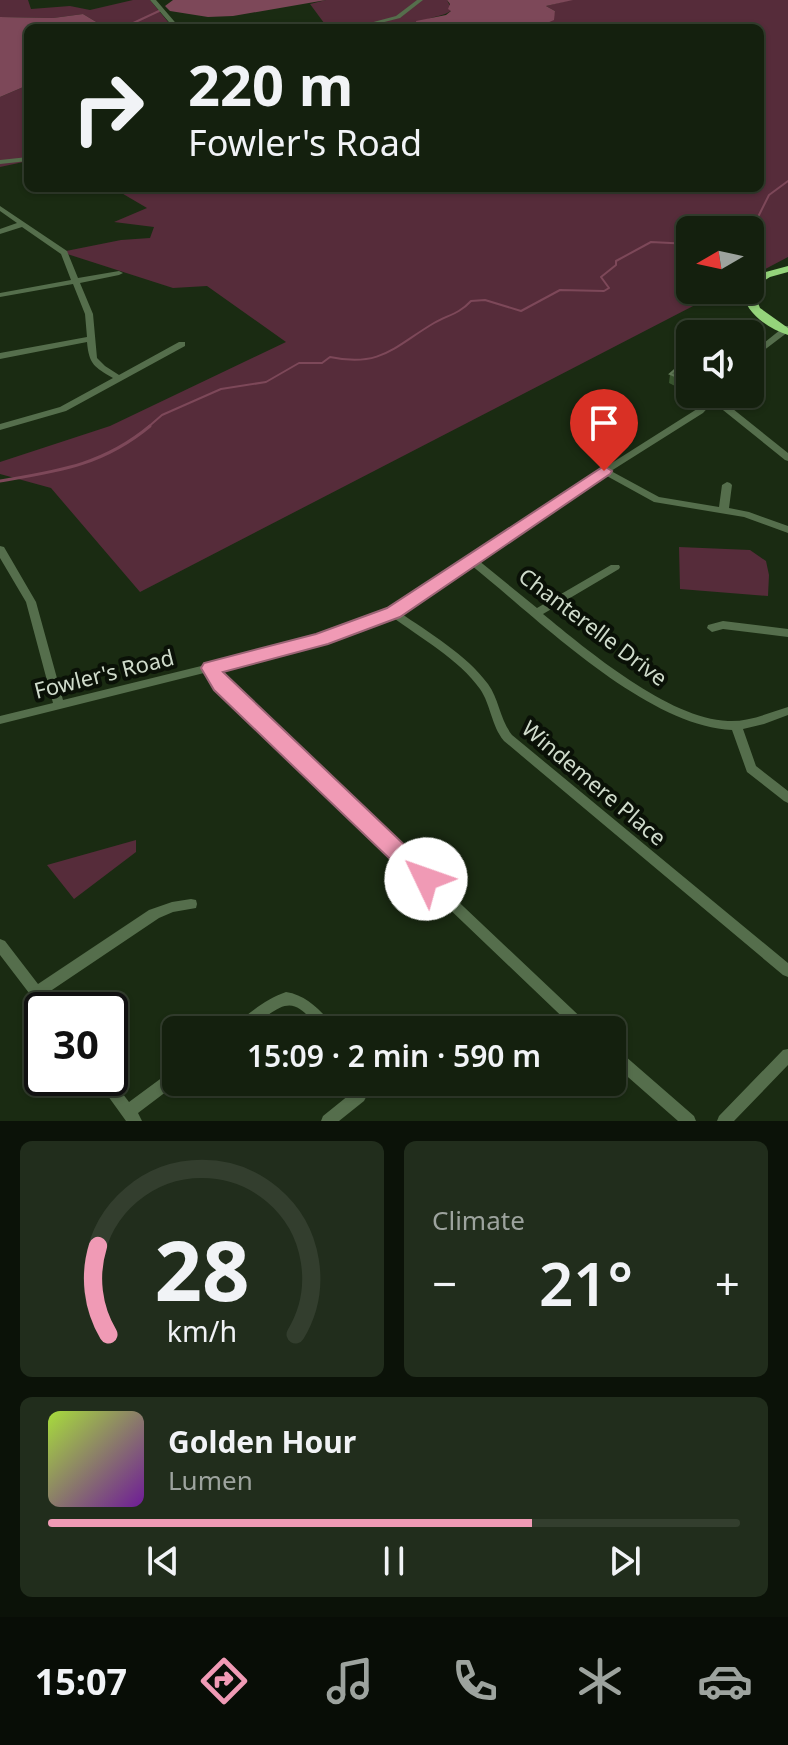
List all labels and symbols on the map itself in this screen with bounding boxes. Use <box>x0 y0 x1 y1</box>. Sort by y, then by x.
north arrow <box>676 216 764 304</box>
pin <box>570 389 638 471</box>
street label: Chanterelle Drive <box>513 560 674 692</box>
street label: Fowler's Road <box>31 641 177 705</box>
street label: Windemere Place <box>516 713 673 851</box>
position arrow <box>384 837 468 921</box>
speed limit sign: 30 <box>24 992 128 1096</box>

